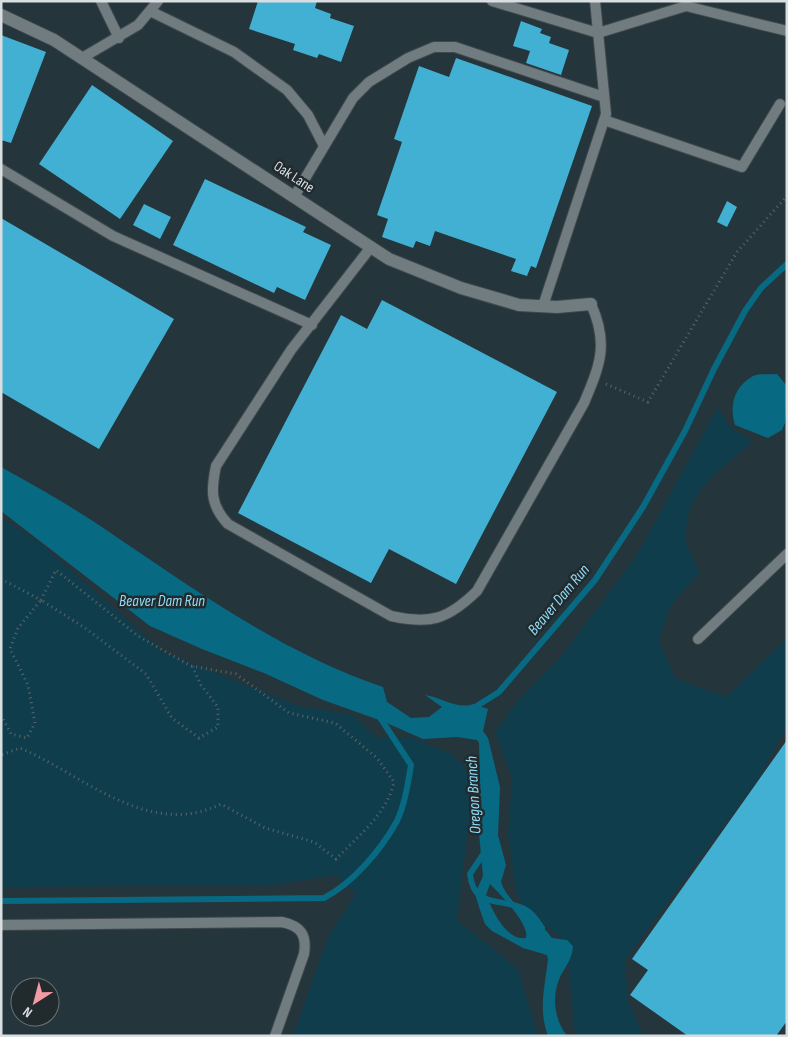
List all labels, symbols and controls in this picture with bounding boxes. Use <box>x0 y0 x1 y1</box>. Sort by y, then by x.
street label: Oak Lane <box>270 157 318 197</box>
water label: Beaver Dam Run <box>524 561 594 639</box>
water label: Beaver Dam Run <box>119 592 205 611</box>
water label: Oregon Branch <box>462 755 486 834</box>
north arrow <box>10 977 60 1027</box>
text: N <box>20 1003 36 1021</box>

